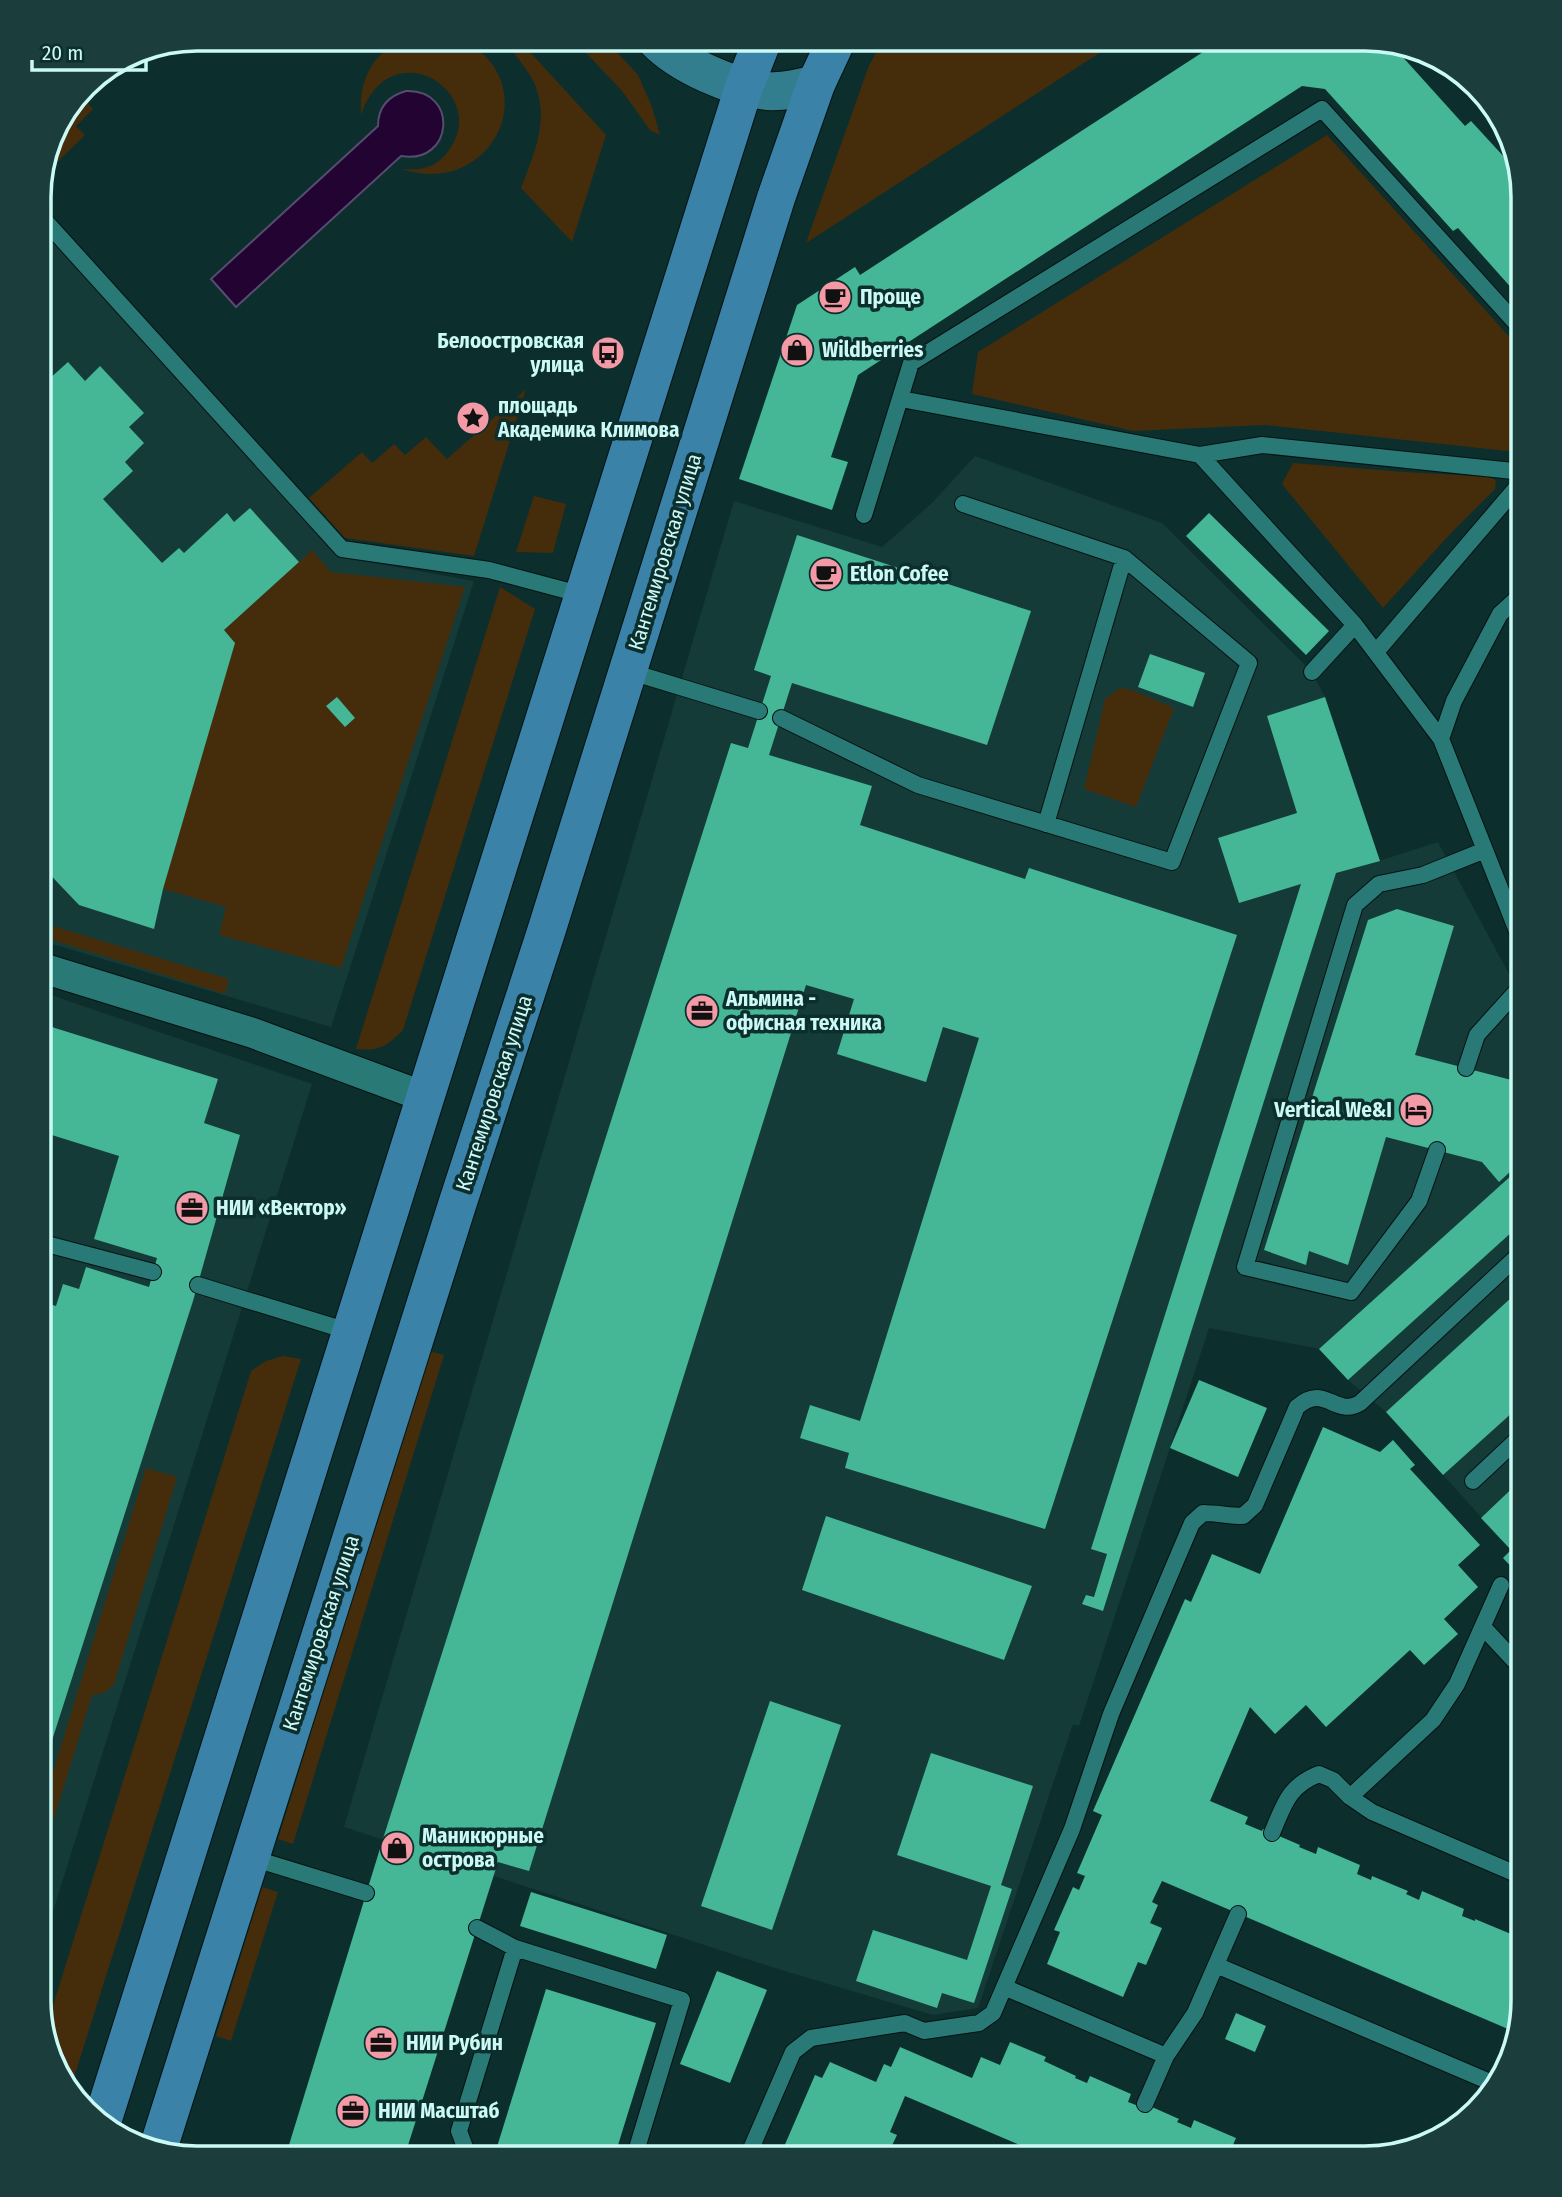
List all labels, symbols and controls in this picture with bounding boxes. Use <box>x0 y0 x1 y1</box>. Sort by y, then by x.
scale bar <box>32 28 145 72</box>
text: 20 m <box>42 40 83 66</box>
cafe icon: Проще <box>816 278 854 316</box>
place label: Проще <box>860 284 921 310</box>
place label: Белоостровская улица <box>437 328 584 378</box>
shop icon: Wildberries <box>778 331 816 369</box>
bus stop icon: Белоостровская улица <box>589 334 627 372</box>
place label: Wildberries <box>822 337 923 363</box>
place label: площадь Академика Климова <box>497 393 679 443</box>
place icon: площадь Академика Климова <box>454 399 492 437</box>
street label: Кантемировская улица <box>623 450 707 654</box>
cafe icon: Etlon Cofee <box>807 555 845 593</box>
place label: Etlon Cofee <box>850 561 949 587</box>
place label: Альмина - офисная техника <box>725 986 882 1036</box>
street label: Кантемировская улица <box>450 992 538 1194</box>
office icon: Альмина - офисная техника <box>683 992 721 1030</box>
hotel icon: Vertical We&I <box>1397 1091 1435 1129</box>
place label: Vertical We&I <box>1273 1097 1392 1123</box>
office icon: НИИ «Вектор» <box>173 1189 211 1227</box>
place label: НИИ «Вектор» <box>216 1195 346 1221</box>
street label: Кантемировская улица <box>277 1532 365 1734</box>
place label: Маникюрные острова <box>422 1823 544 1873</box>
shop icon: Маникюрные острова <box>378 1829 416 1867</box>
office icon: НИИ Рубин <box>362 2024 400 2062</box>
place label: НИИ Рубин <box>406 2030 503 2056</box>
office icon: НИИ Масштаб <box>334 2092 372 2130</box>
place label: НИИ Масштаб <box>378 2098 500 2124</box>

